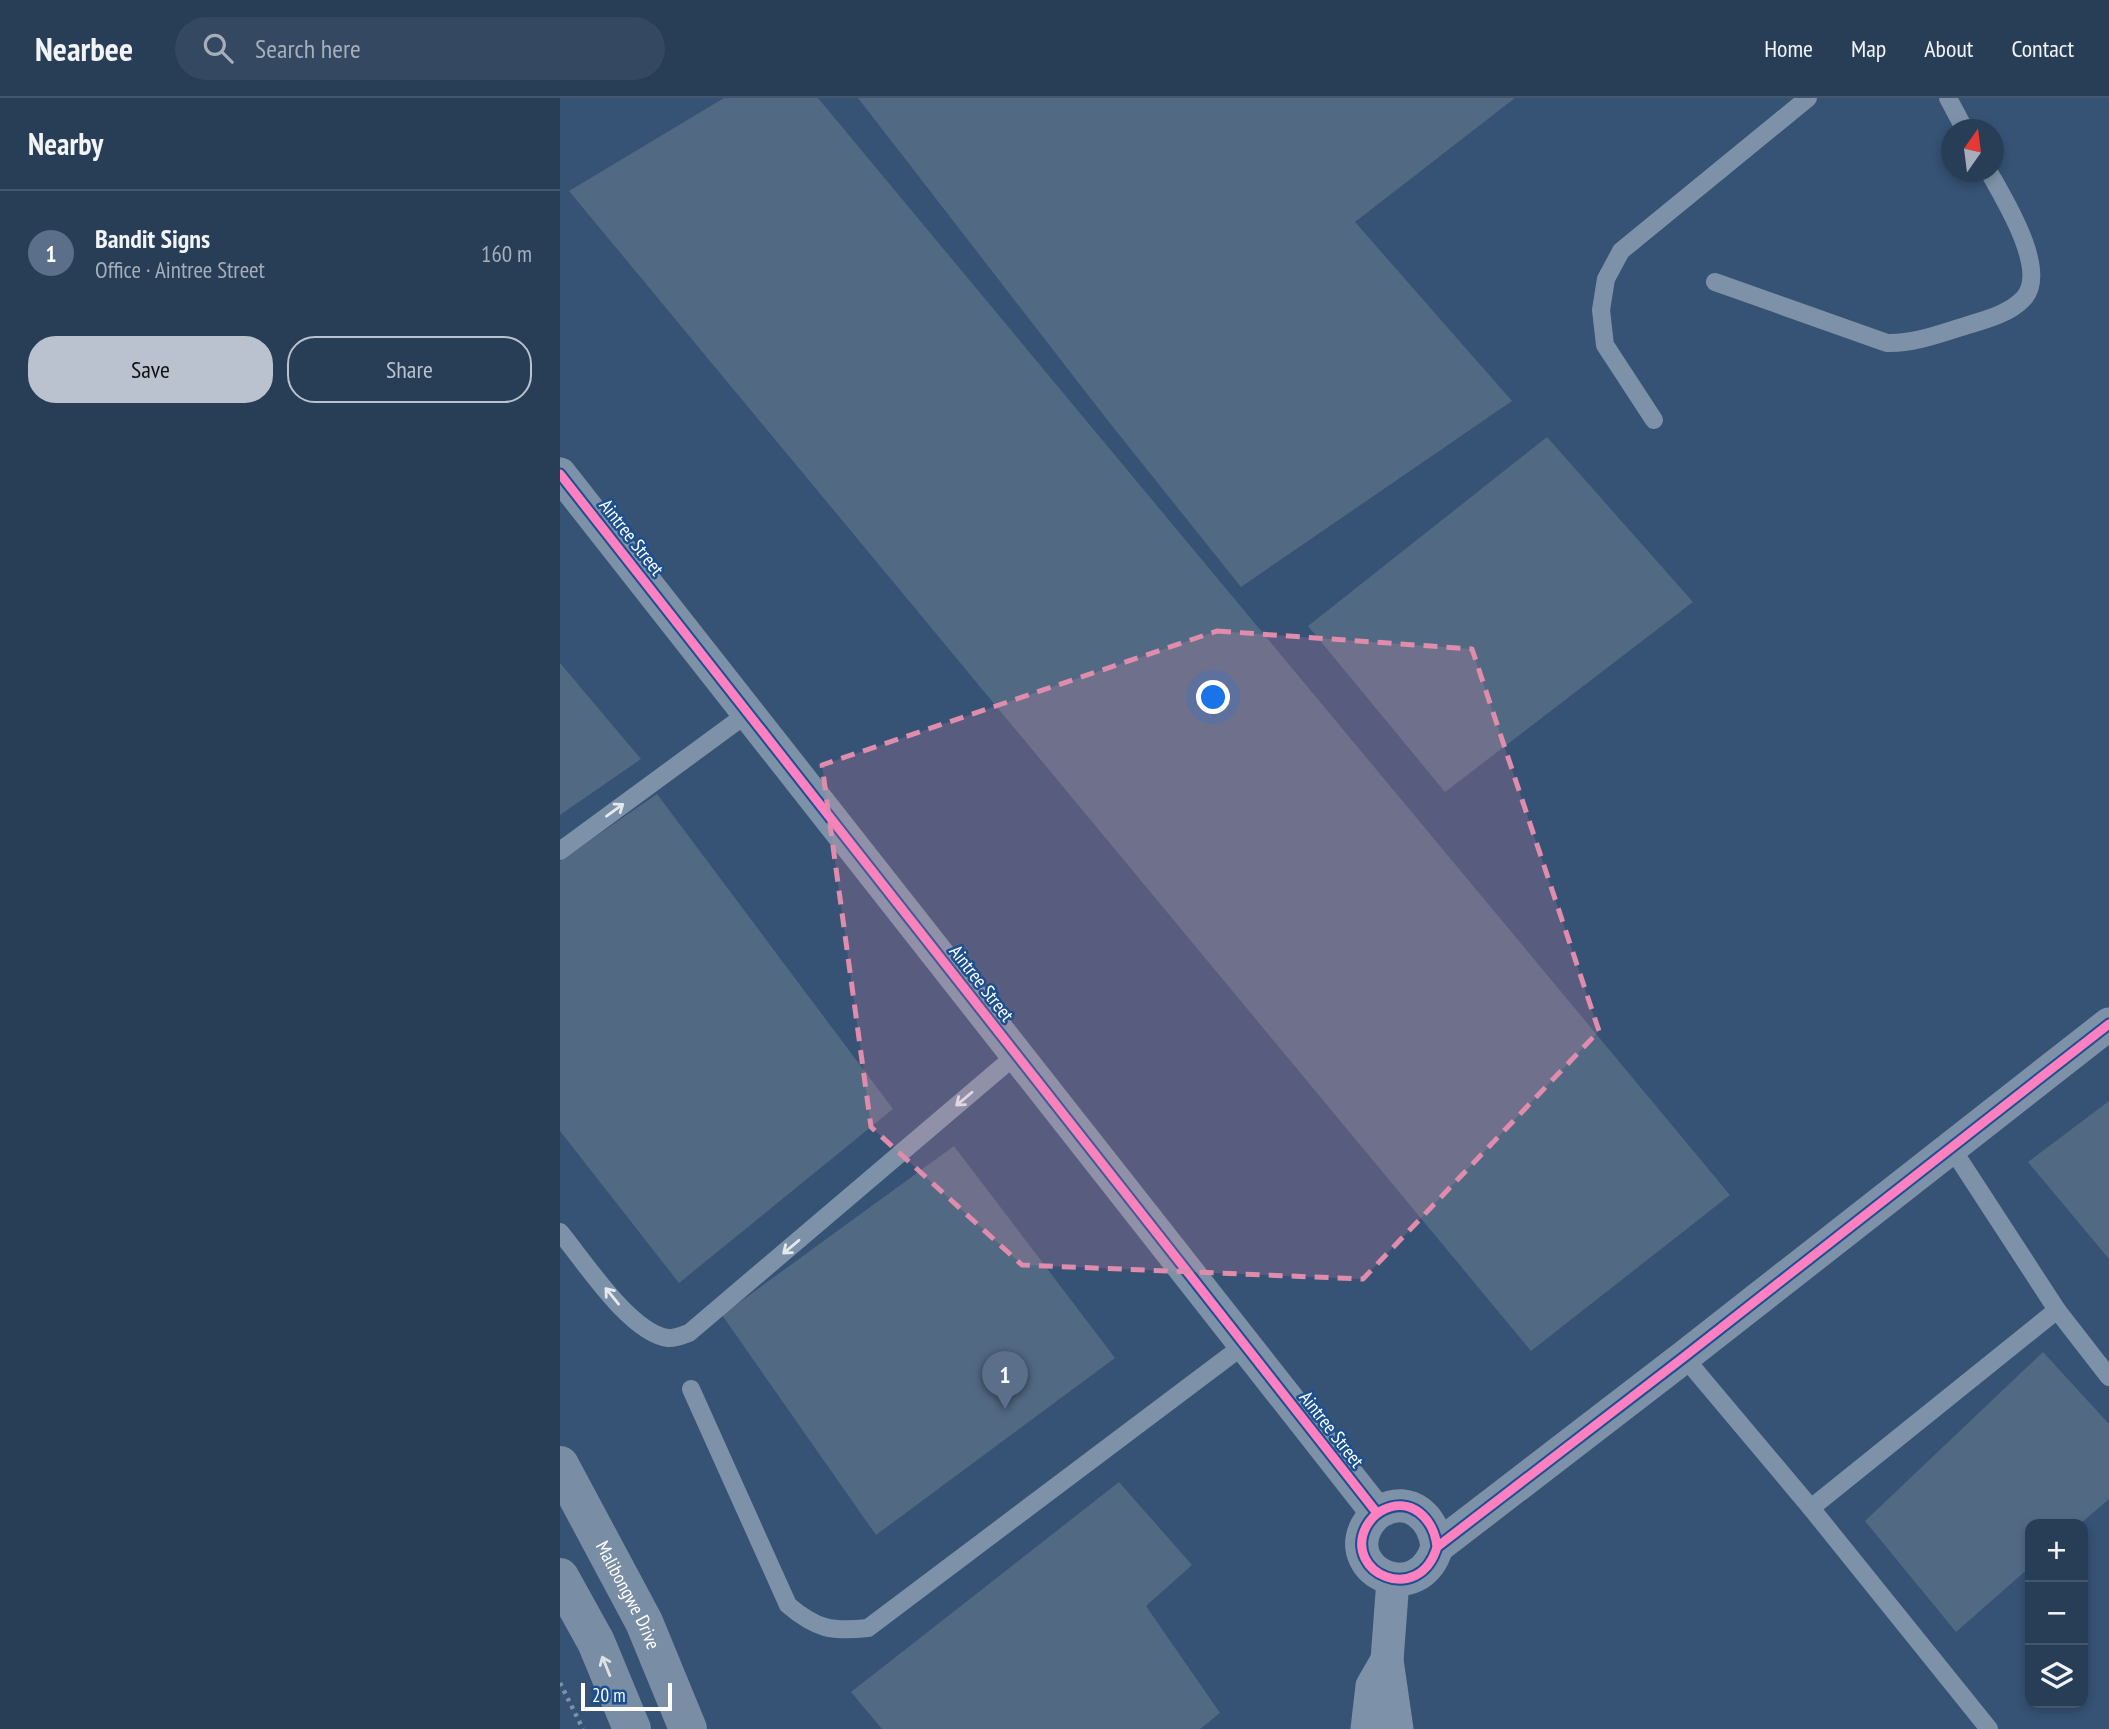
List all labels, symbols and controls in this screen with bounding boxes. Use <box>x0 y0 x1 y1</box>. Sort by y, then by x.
search box <box>175 17 665 80</box>
text: Nearbee <box>35 27 133 70</box>
icon: search <box>199 29 237 67</box>
text: Search here <box>255 32 361 65</box>
text: Home <box>1764 33 1813 64</box>
text: Map <box>1851 33 1886 64</box>
text: About <box>1924 33 1973 64</box>
text: Contact <box>2011 33 2074 64</box>
north arrow <box>1941 119 2004 182</box>
text: Nearby <box>28 124 103 163</box>
text: Bandit Signs <box>95 222 210 255</box>
text: 1 <box>46 239 57 268</box>
text: 160 m <box>481 239 532 268</box>
text: Office · Aintree Street <box>95 255 265 284</box>
button: Save <box>28 336 273 403</box>
button: Share <box>287 336 532 403</box>
street label: Aintree Street <box>595 494 670 581</box>
your location <box>1196 680 1230 714</box>
one-way arrow <box>605 803 624 817</box>
street label: Aintree Street <box>945 940 1020 1027</box>
one-way arrow <box>955 1091 973 1107</box>
one-way arrow <box>782 1239 800 1254</box>
one-way arrow <box>604 1288 620 1306</box>
pin: 1 <box>982 1351 1028 1409</box>
street label: Aintree Street <box>1295 1386 1370 1473</box>
map controls <box>2025 1519 2088 1708</box>
button: + <box>2025 1519 2088 1582</box>
street label: Malibongwe Drive <box>591 1537 666 1653</box>
button: − <box>2025 1582 2088 1645</box>
button: layers <box>2025 1645 2088 1708</box>
one-way arrow <box>599 1656 612 1677</box>
scale bar <box>581 1680 672 1712</box>
text: 20 m <box>592 1683 626 1707</box>

